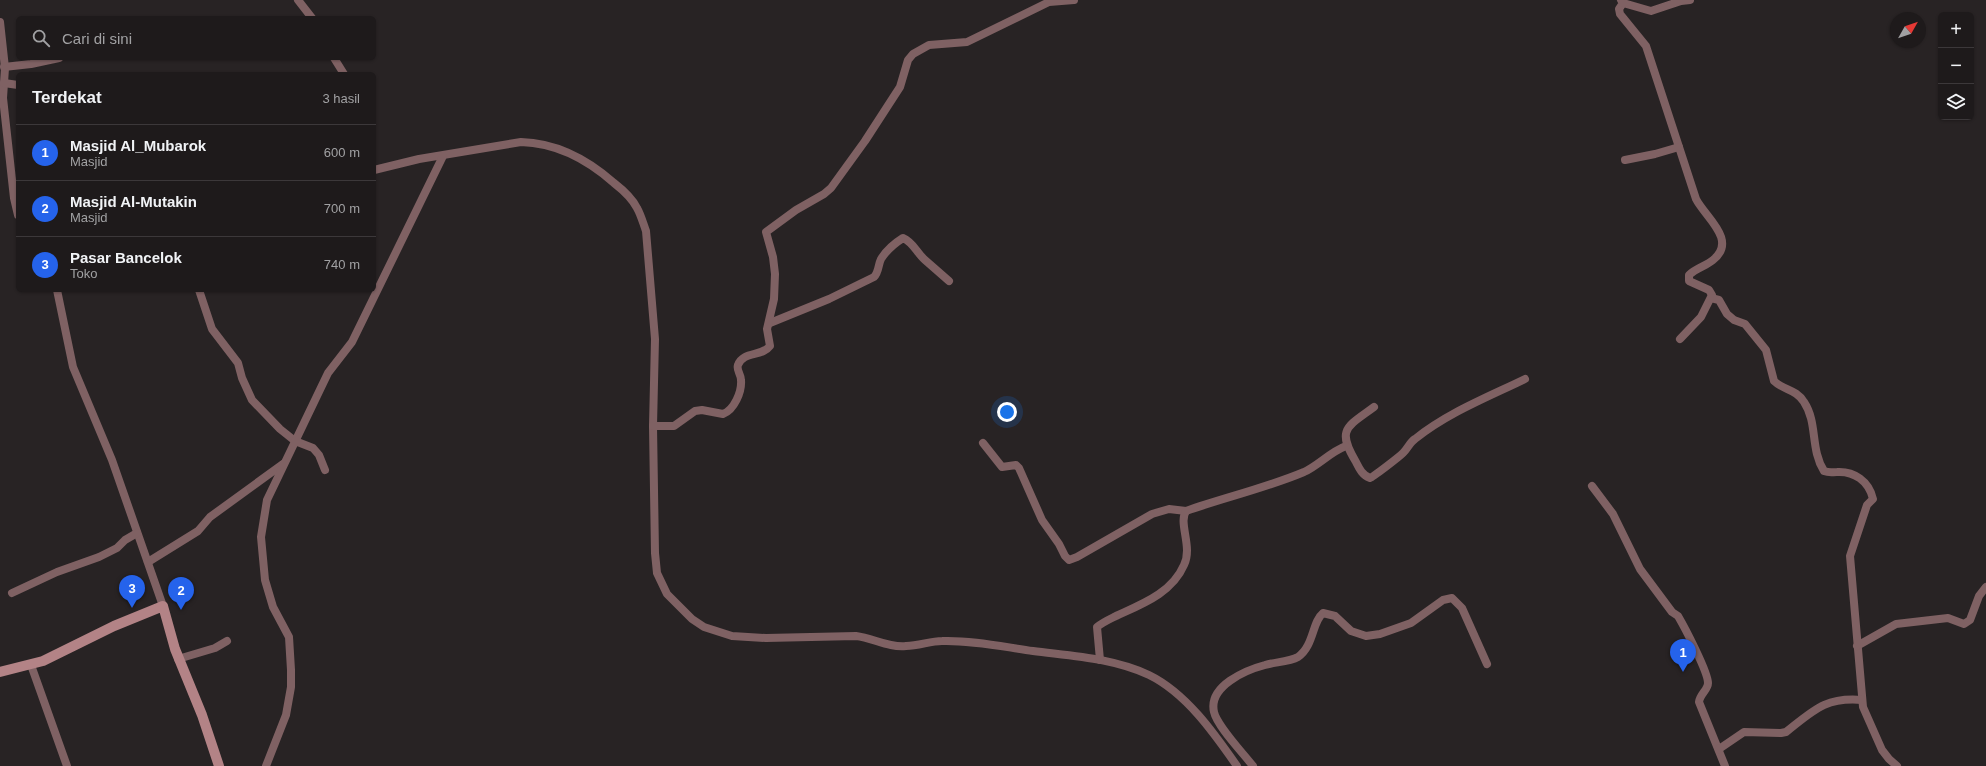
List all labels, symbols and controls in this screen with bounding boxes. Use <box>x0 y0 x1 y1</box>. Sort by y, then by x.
north arrow <box>1890 12 1926 48</box>
map controls <box>1938 12 1974 120</box>
button: + <box>1938 12 1974 48</box>
search box <box>16 16 376 60</box>
icon: search <box>30 27 52 49</box>
text: Cari di sini <box>62 30 132 47</box>
button: − <box>1938 48 1974 84</box>
button: layers <box>1938 84 1974 120</box>
text: Terdekat <box>32 88 102 107</box>
text: 3 hasil <box>322 91 360 106</box>
text: Masjid Al_Mubarok <box>70 137 206 154</box>
text: 1 <box>41 145 49 160</box>
text: 600 m <box>324 145 360 160</box>
text: Masjid <box>70 154 108 169</box>
text: Masjid Al-Mutakin <box>70 193 197 210</box>
text: 2 <box>41 201 49 216</box>
text: 700 m <box>324 201 360 216</box>
text: Masjid <box>70 210 108 225</box>
text: Pasar Bancelok <box>70 249 182 266</box>
text: 3 <box>41 257 49 272</box>
text: 740 m <box>324 257 360 272</box>
text: Toko <box>70 266 97 281</box>
your location <box>997 402 1017 422</box>
pin: 3 <box>119 575 145 608</box>
pin: 2 <box>168 577 194 610</box>
pin: 1 <box>1670 639 1696 672</box>

